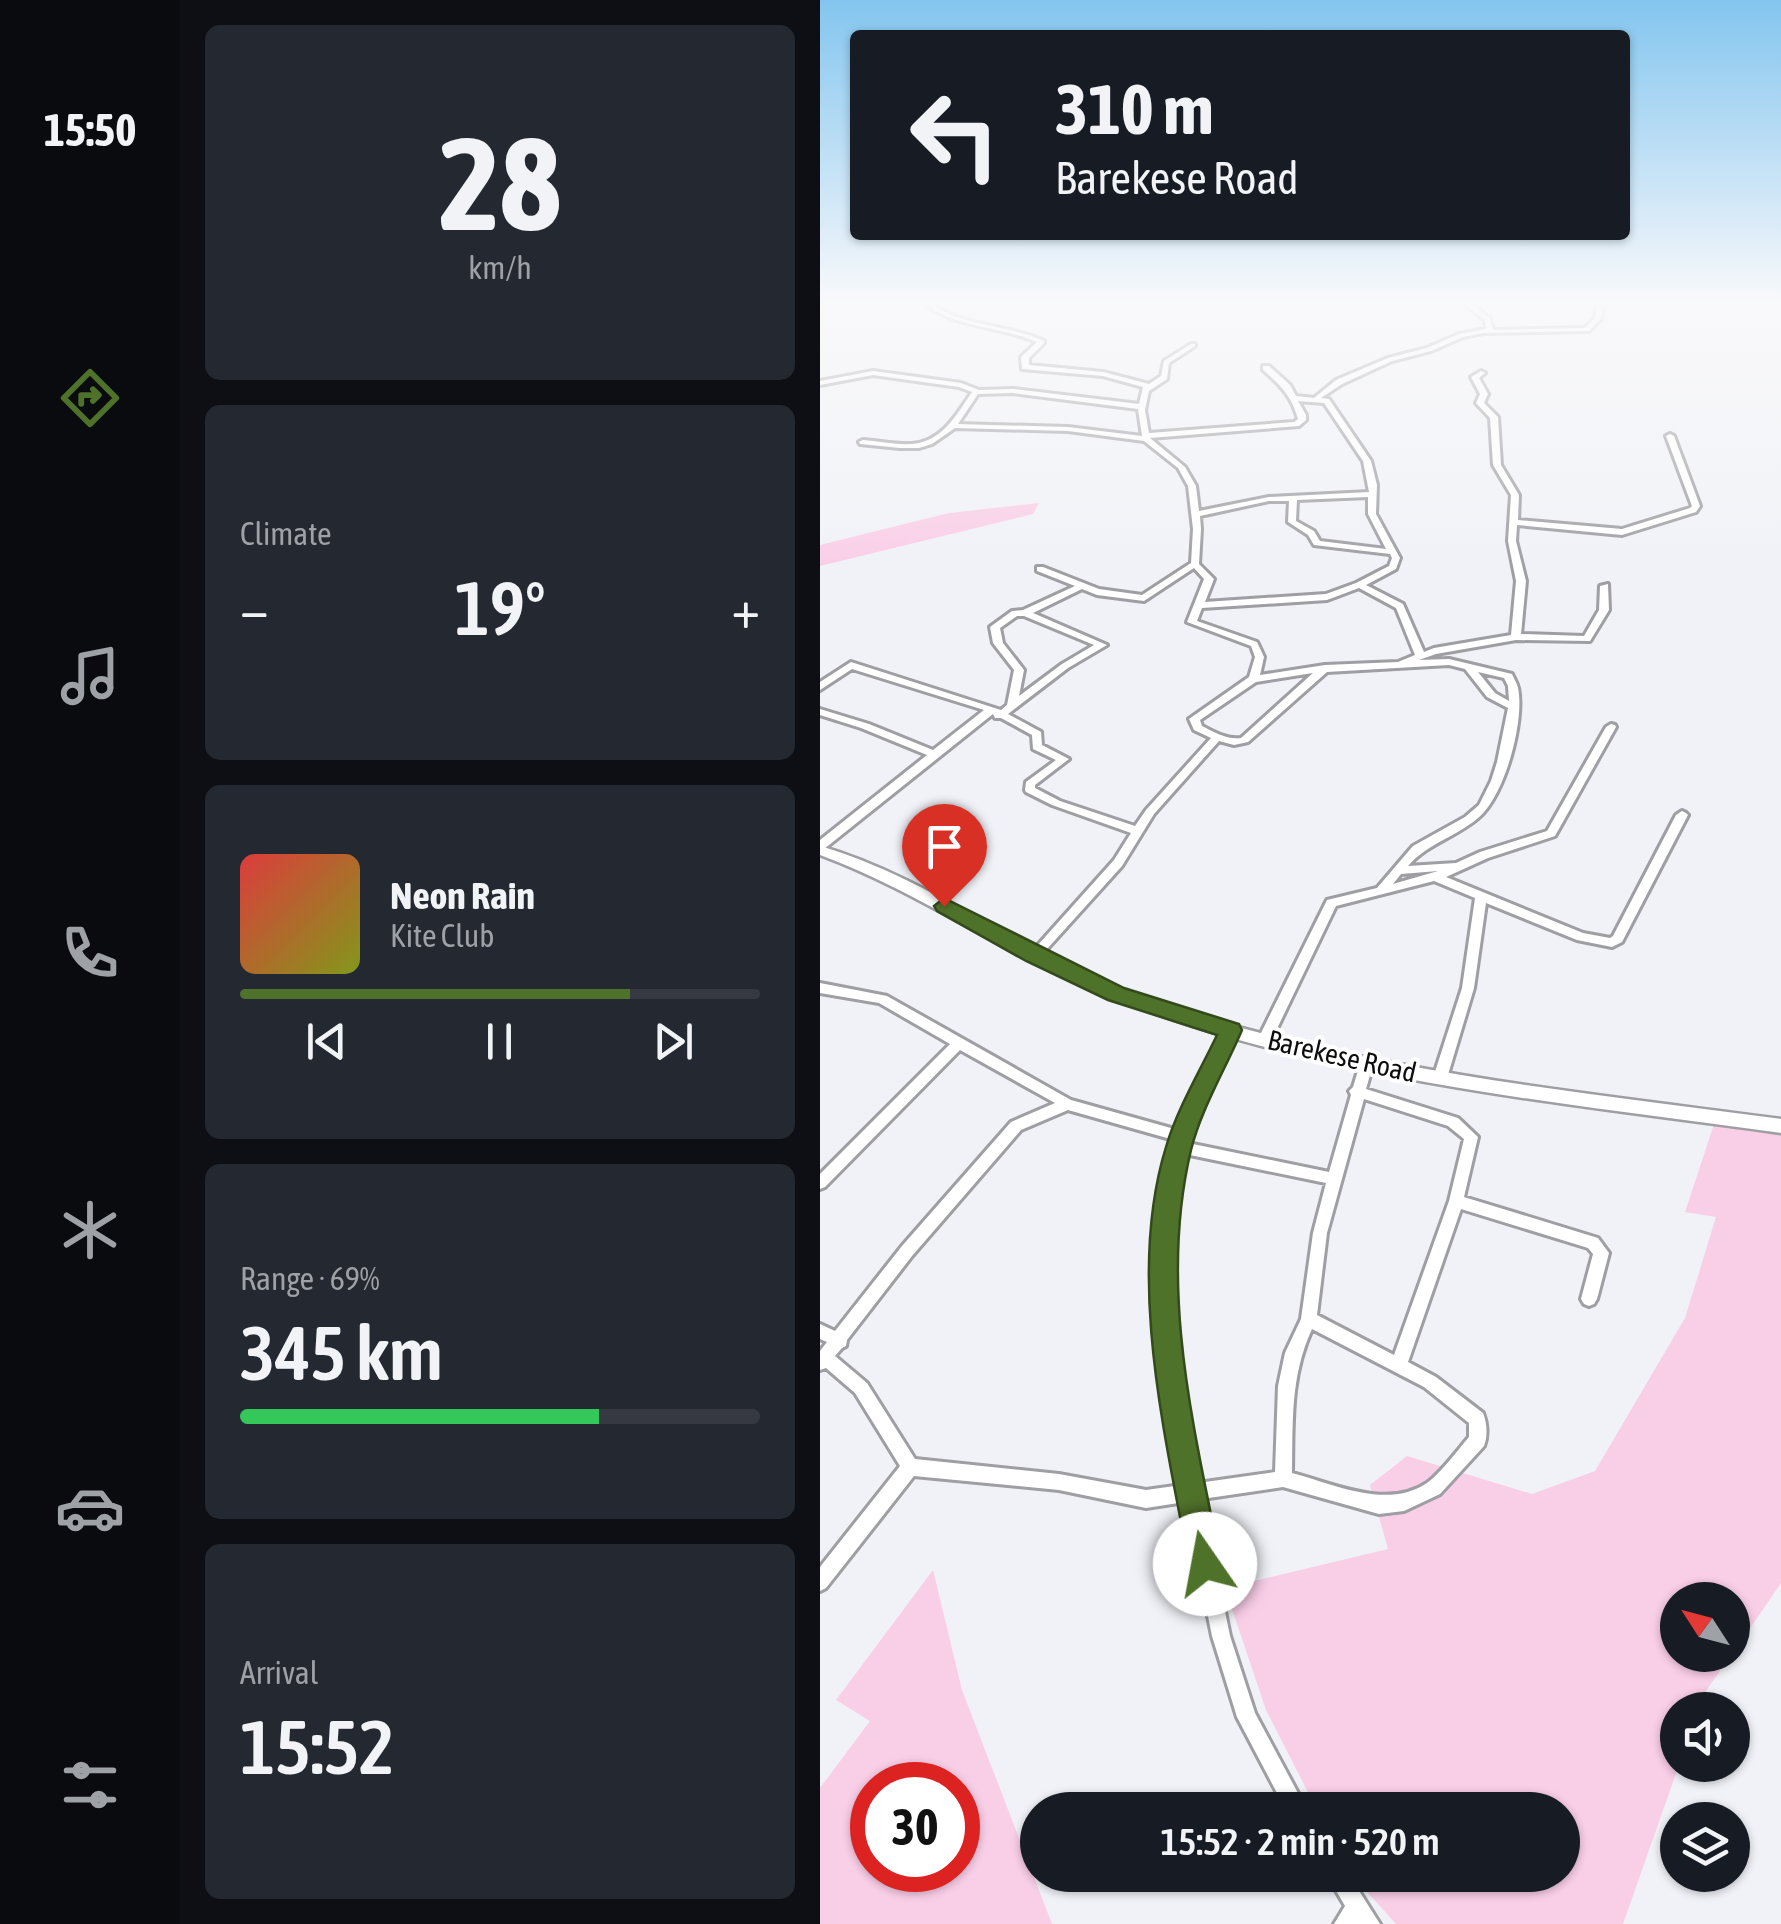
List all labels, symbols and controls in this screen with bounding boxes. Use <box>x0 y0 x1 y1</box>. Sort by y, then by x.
text: 310 m <box>1055 69 1214 149</box>
icon: left <box>890 70 1020 200</box>
text: 15:50 <box>44 104 136 156</box>
text: 28 <box>439 109 561 258</box>
text: Barekese Road <box>1055 152 1299 204</box>
text: km/h <box>468 249 532 286</box>
icon: directions <box>55 363 125 433</box>
text: Climate <box>240 515 332 552</box>
text: 19° <box>454 565 546 651</box>
text: − <box>240 577 269 640</box>
text: + <box>731 577 760 640</box>
icon: music <box>55 641 125 711</box>
pin <box>902 804 987 907</box>
icon: arrive <box>917 819 972 874</box>
text: Neon Rain <box>390 874 535 917</box>
text: Kite Club <box>390 917 494 954</box>
icon: phone <box>55 918 125 988</box>
icon: previous <box>299 1014 354 1069</box>
icon: pause <box>472 1014 527 1069</box>
icon: next <box>646 1014 701 1069</box>
street label: Barekese Road <box>1265 1023 1419 1089</box>
icon: climate <box>55 1195 125 1265</box>
text: Range · 69% <box>240 1260 380 1297</box>
text: 345 km <box>240 1310 443 1396</box>
icon: car <box>55 1473 125 1543</box>
position arrow <box>1153 1512 1257 1616</box>
north arrow <box>1660 1582 1750 1672</box>
map controls <box>1660 1582 1750 1892</box>
text: Arrival <box>240 1654 318 1691</box>
button: sound <box>1660 1692 1750 1782</box>
text: 15:52 <box>240 1704 394 1790</box>
icon: filters <box>55 1750 125 1820</box>
speed limit sign: 30 <box>850 1762 980 1892</box>
button: layers <box>1660 1802 1750 1892</box>
text: 15:52 · 2 min · 520 m <box>1160 1820 1440 1863</box>

